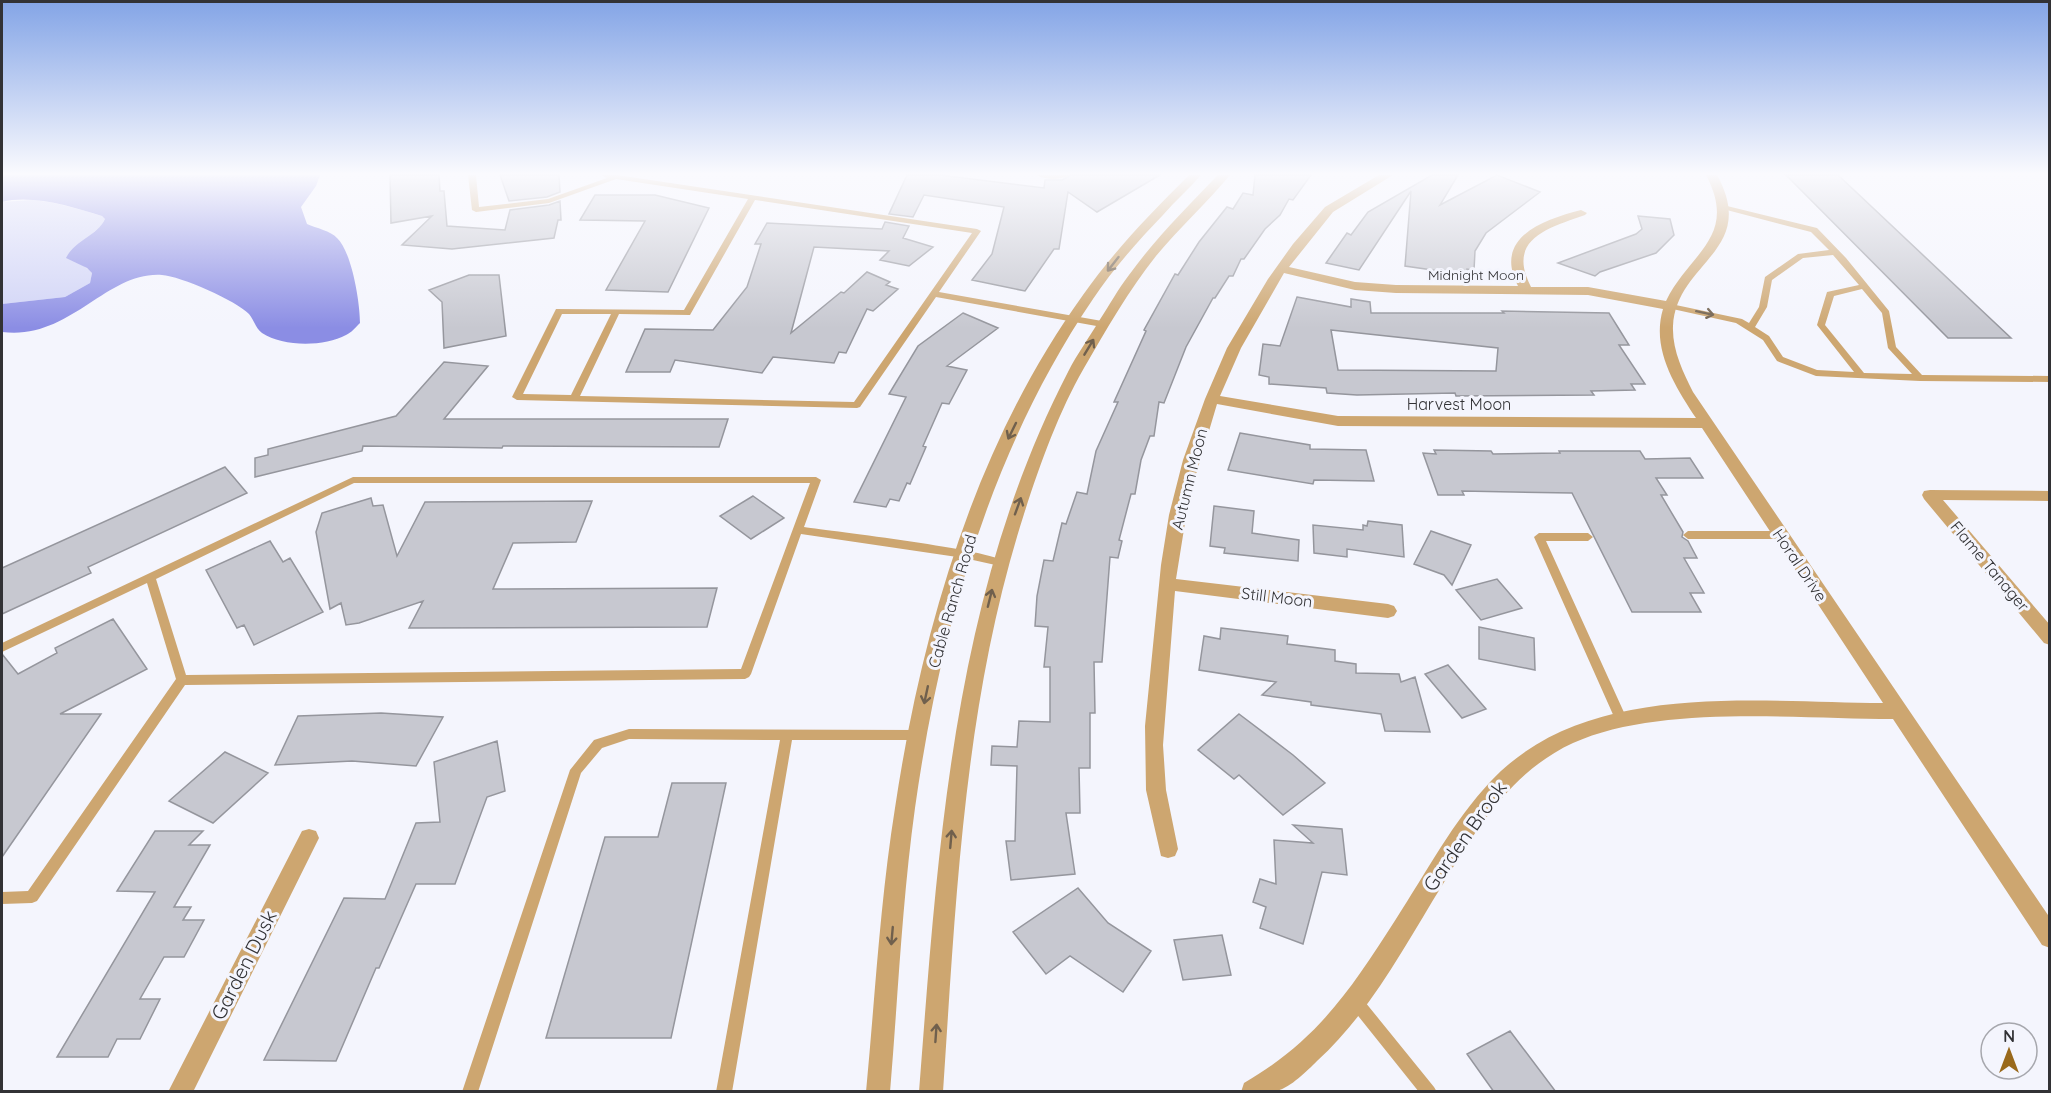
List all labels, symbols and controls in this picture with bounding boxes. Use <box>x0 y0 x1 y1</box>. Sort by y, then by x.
one-way arrow <box>1106 256 1119 272</box>
street label: Midnight Moon <box>1428 266 1524 284</box>
one-way arrow <box>1695 308 1714 320</box>
one-way arrow <box>1083 339 1095 356</box>
street label: Harvest Moon <box>1407 394 1511 414</box>
one-way arrow <box>1006 421 1018 439</box>
street label: Autumn Moon <box>1167 426 1211 532</box>
one-way arrow <box>1014 498 1025 516</box>
street label: Flame Tanager <box>1946 517 2034 615</box>
street label: Horal Drive <box>1768 525 1832 605</box>
street label: Cable Ranch Road <box>923 532 981 670</box>
street label: Still Moon <box>1240 583 1314 611</box>
one-way arrow <box>985 589 997 608</box>
one-way arrow <box>919 685 931 704</box>
street label: Garden Brook <box>1417 776 1512 896</box>
one-way arrow <box>946 829 957 849</box>
street label: Garden Dusk <box>205 906 282 1024</box>
one-way arrow <box>886 926 897 946</box>
north arrow <box>1979 1021 2039 1081</box>
one-way arrow <box>931 1024 942 1044</box>
text: N <box>2003 1026 2015 1046</box>

